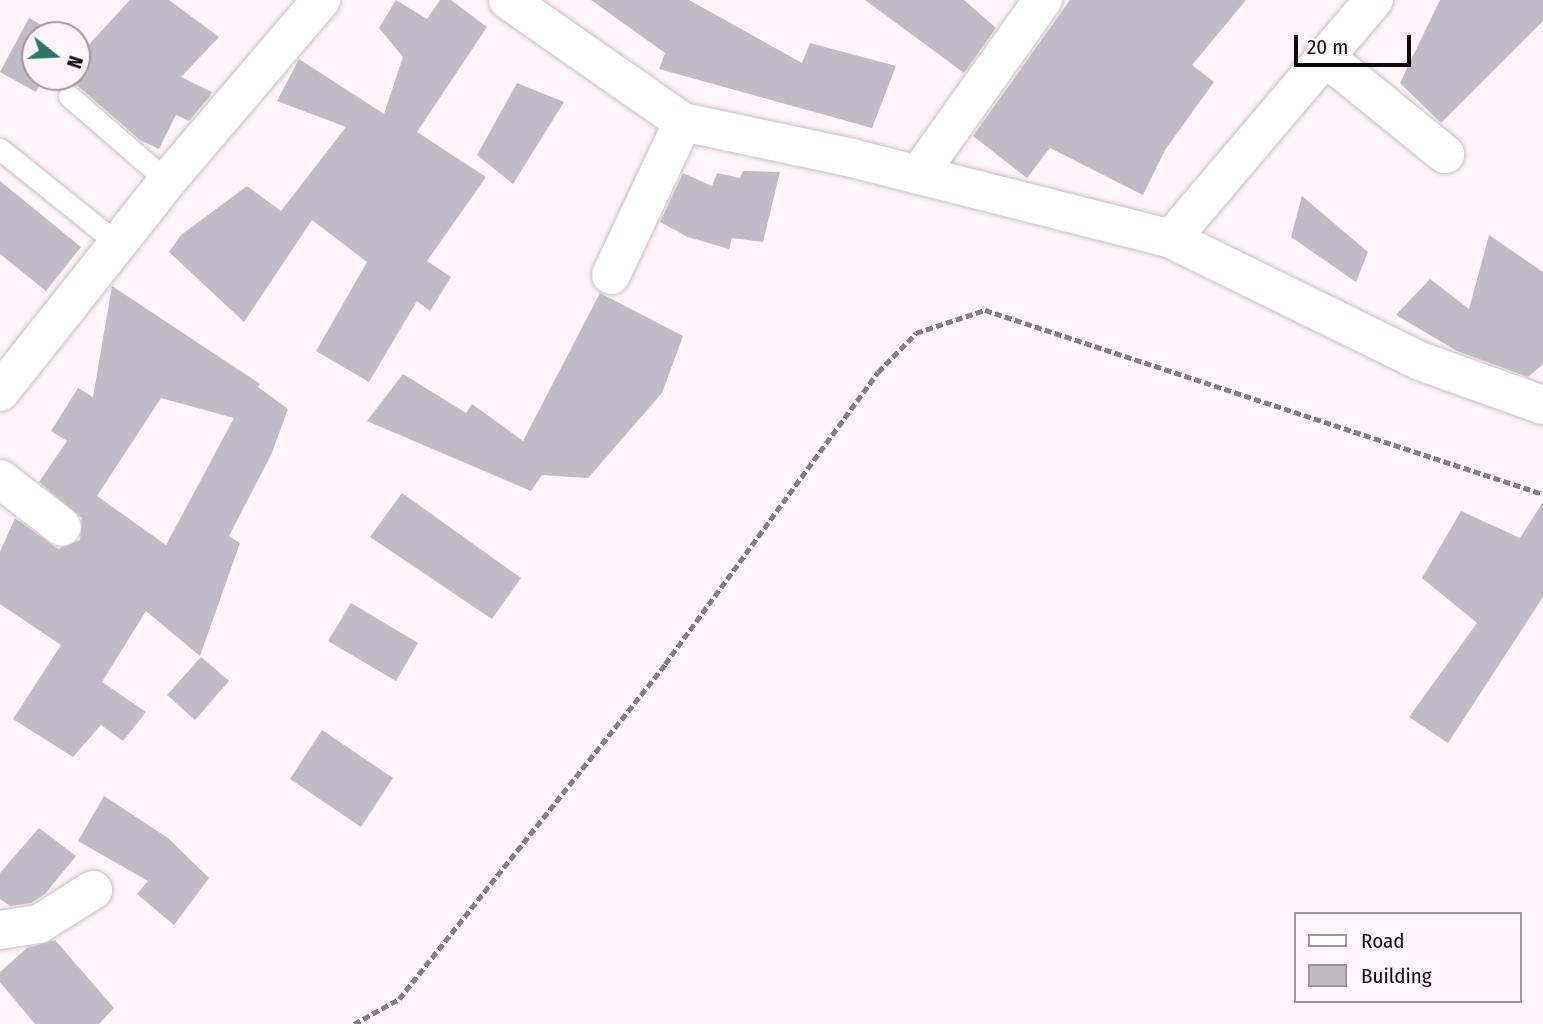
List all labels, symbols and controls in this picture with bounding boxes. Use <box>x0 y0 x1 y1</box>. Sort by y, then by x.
north arrow <box>21 21 91 91</box>
scale bar <box>1298 21 1415 65</box>
text: 20 m <box>1307 34 1348 60</box>
text: N <box>62 53 87 71</box>
legend <box>1294 912 1522 1003</box>
text: Road <box>1361 928 1405 954</box>
text: Building <box>1361 963 1432 989</box>

